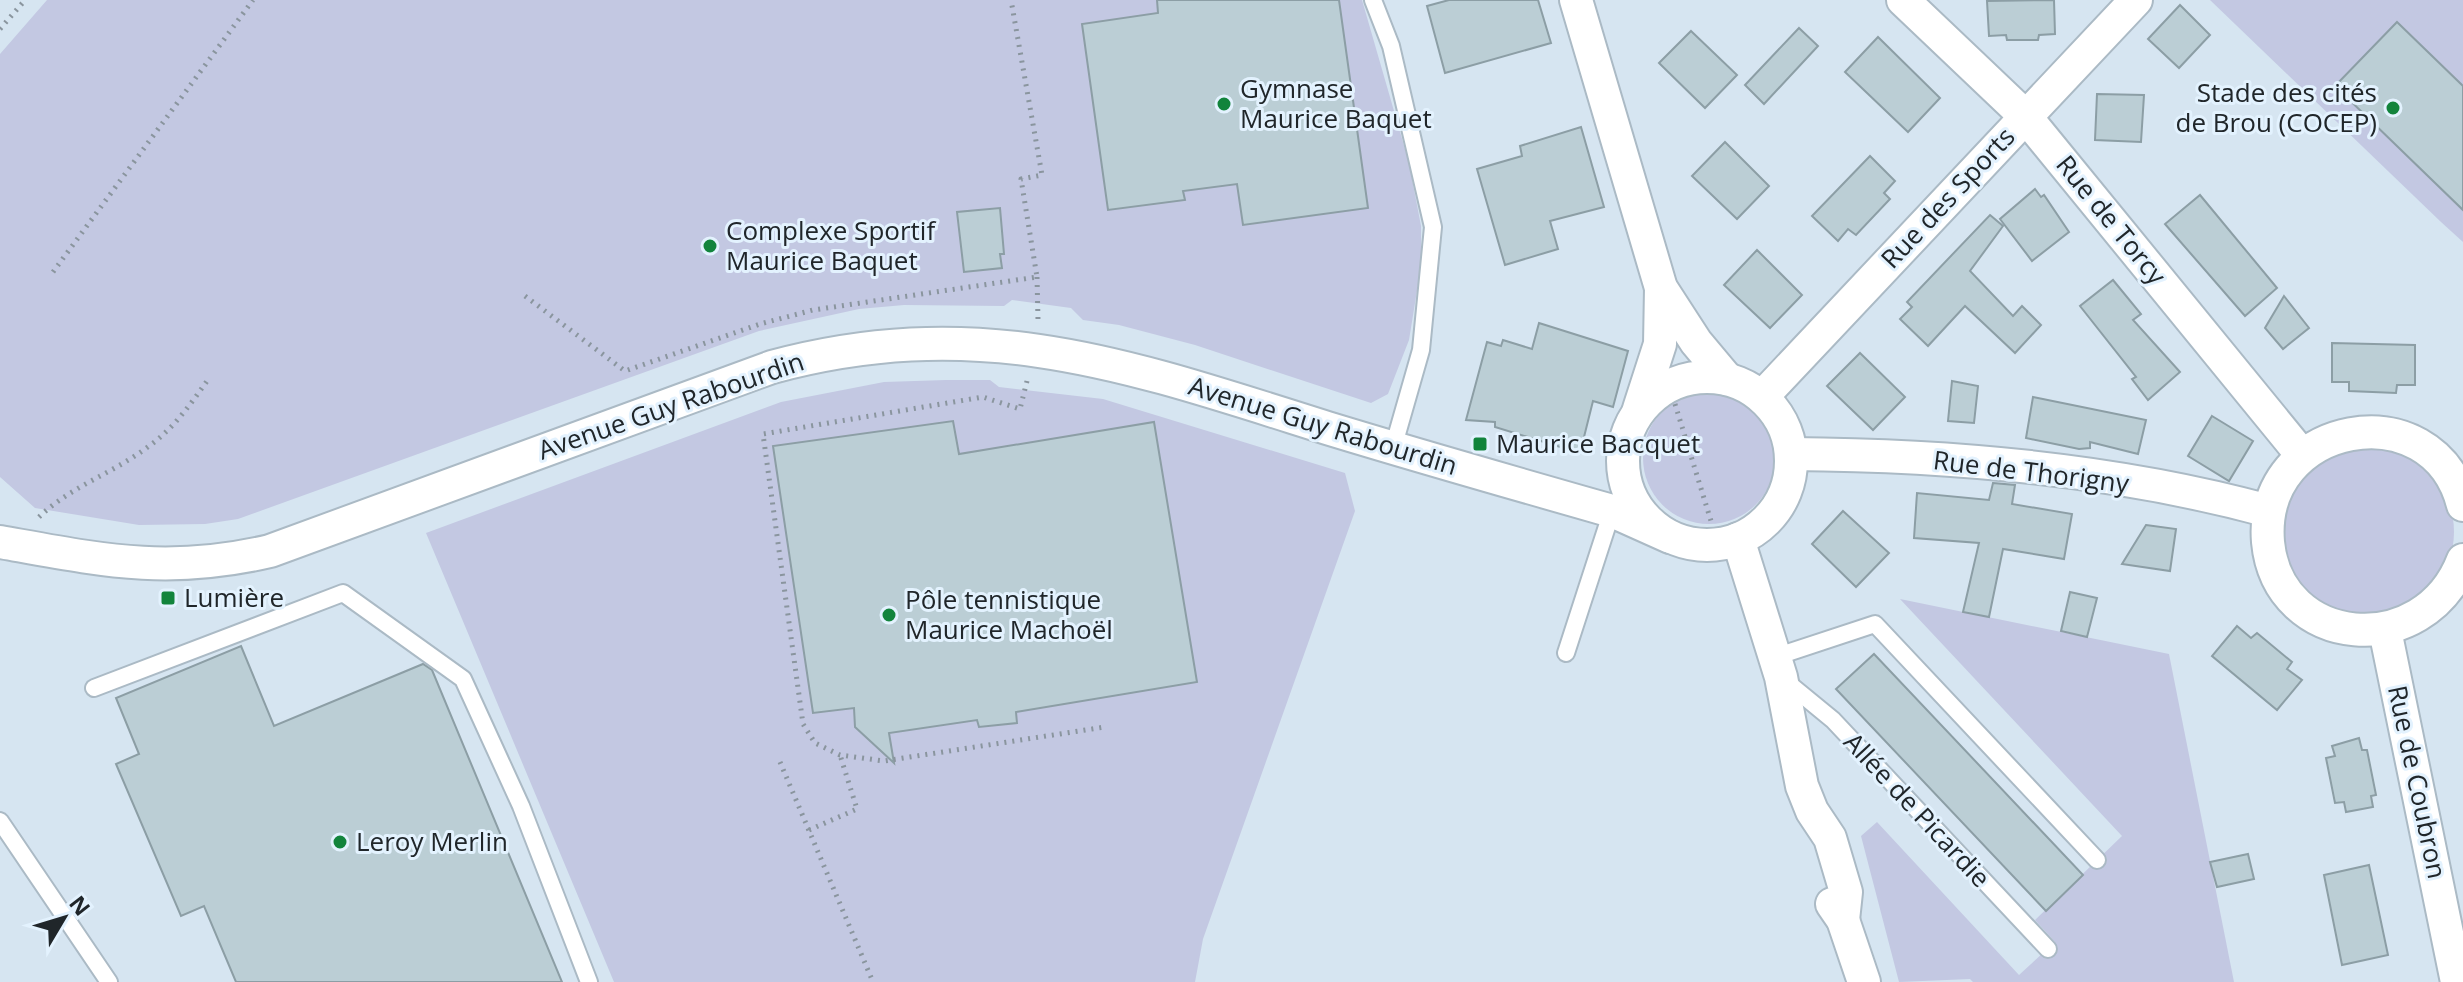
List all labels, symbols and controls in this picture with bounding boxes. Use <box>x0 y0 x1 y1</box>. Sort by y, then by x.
place label: Gymnase Maurice Baquet <box>1240 70 1432 136</box>
place label: Stade des cités de Brou (COCEP) <box>2176 74 2377 140</box>
marker: Gymnase Maurice Baquet <box>1215 95 1233 113</box>
marker: Stade des cités de Brou (COCEP) <box>2384 99 2402 117</box>
street label: Rue des Sports <box>1872 119 2022 276</box>
street label: Rue de Torcy <box>2048 147 2176 292</box>
place label: Complexe Sportif Maurice Baquet <box>726 212 936 278</box>
marker: Complexe Sportif Maurice Baquet <box>701 237 719 255</box>
street label: Avenue Guy Rabourdin <box>533 343 808 467</box>
street label: Avenue Guy Rabourdin <box>1185 367 1462 483</box>
place label: Maurice Bacquet <box>1496 425 1700 461</box>
marker: Maurice Bacquet <box>1471 435 1489 453</box>
street label: Rue de Thorigny <box>1931 441 2132 501</box>
place label: Lumière <box>184 579 284 615</box>
place label: Pôle tennistique Maurice Machoël <box>905 581 1113 647</box>
marker: Lumière <box>159 589 177 607</box>
marker: Pôle tennistique Maurice Machoël <box>880 606 898 624</box>
street label: Rue de Coubron <box>2380 682 2456 882</box>
street label: Allée de Picardie <box>1837 724 1999 895</box>
place label: Leroy Merlin <box>356 823 508 859</box>
marker: Leroy Merlin <box>331 833 349 851</box>
north arrow <box>24 878 104 958</box>
text: N <box>63 889 98 921</box>

